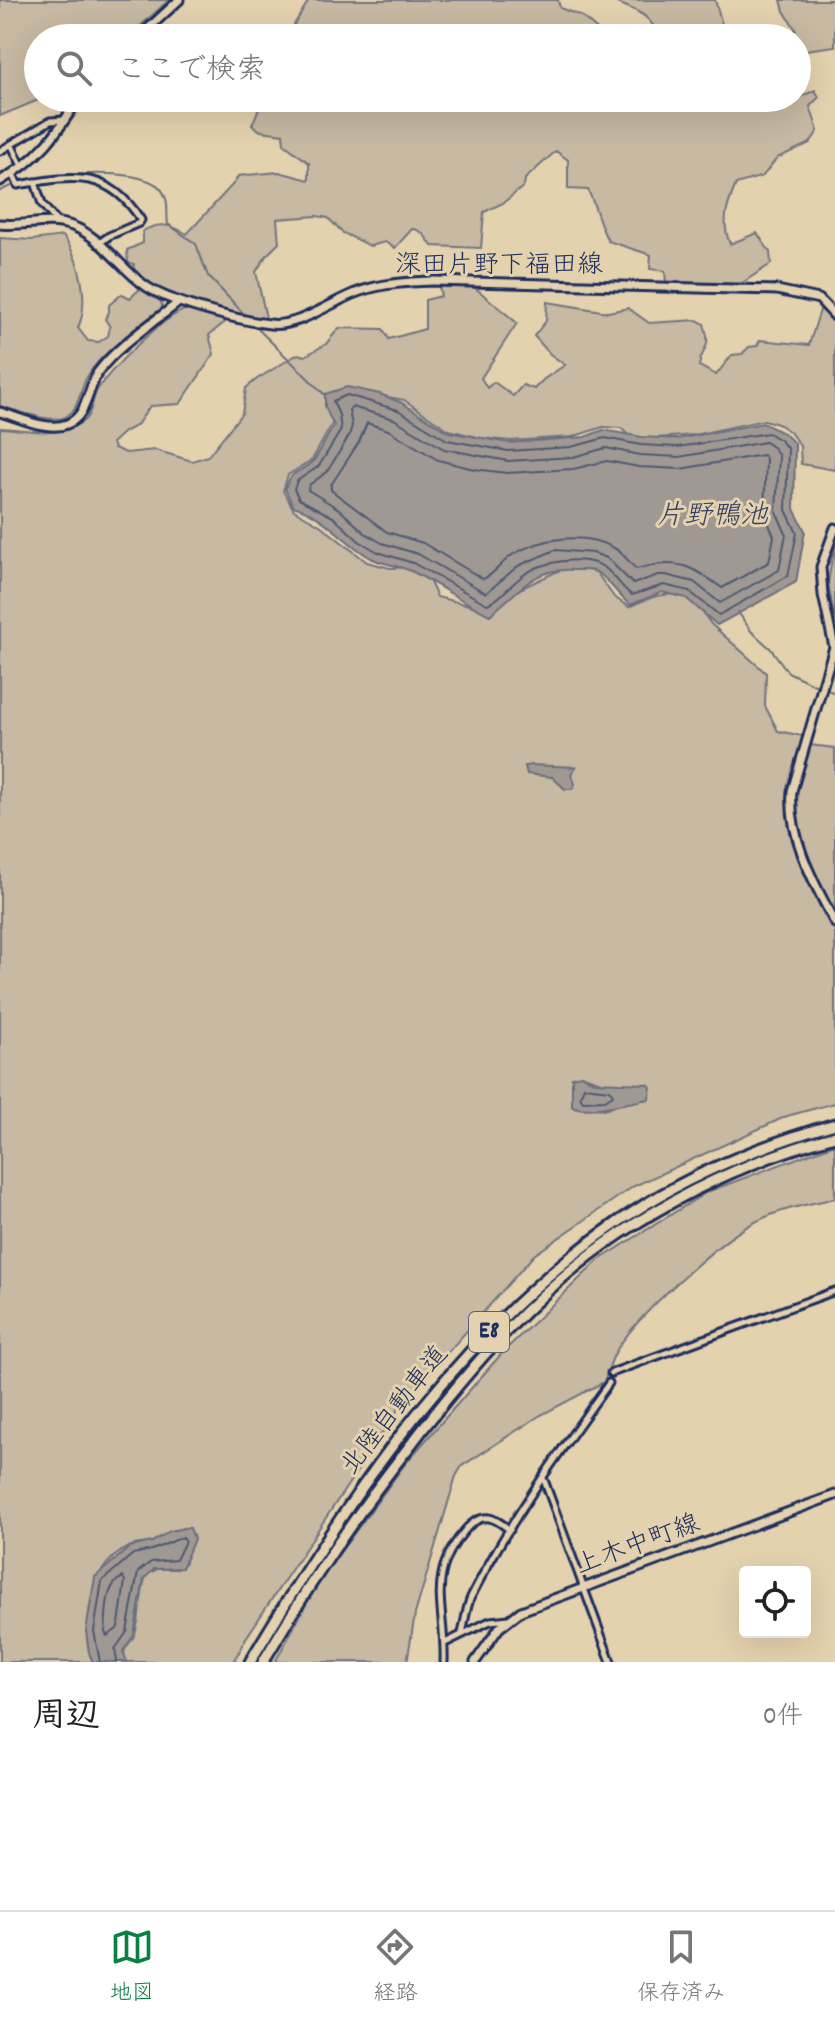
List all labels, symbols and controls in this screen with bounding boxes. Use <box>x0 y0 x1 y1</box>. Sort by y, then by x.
search box <box>24 24 811 112</box>
icon: search <box>52 46 96 90</box>
text: ここで検索 <box>116 51 266 94</box>
street label: 深田片野下福田線 <box>395 248 603 285</box>
water label: 片野鴨池 <box>656 498 769 538</box>
road number: E8 <box>469 1312 509 1352</box>
street label: 北陸自動車道 <box>333 1338 459 1484</box>
street label: 上木中町線 <box>571 1506 705 1586</box>
map controls <box>739 1566 811 1638</box>
button: locate <box>739 1566 811 1638</box>
text: 周辺 <box>32 1694 100 1743</box>
text: 0件 <box>763 1699 803 1736</box>
tab: 地図 <box>110 1925 154 2010</box>
tab: 経路 <box>373 1925 417 2010</box>
tab: 保存済み <box>637 1925 725 2010</box>

